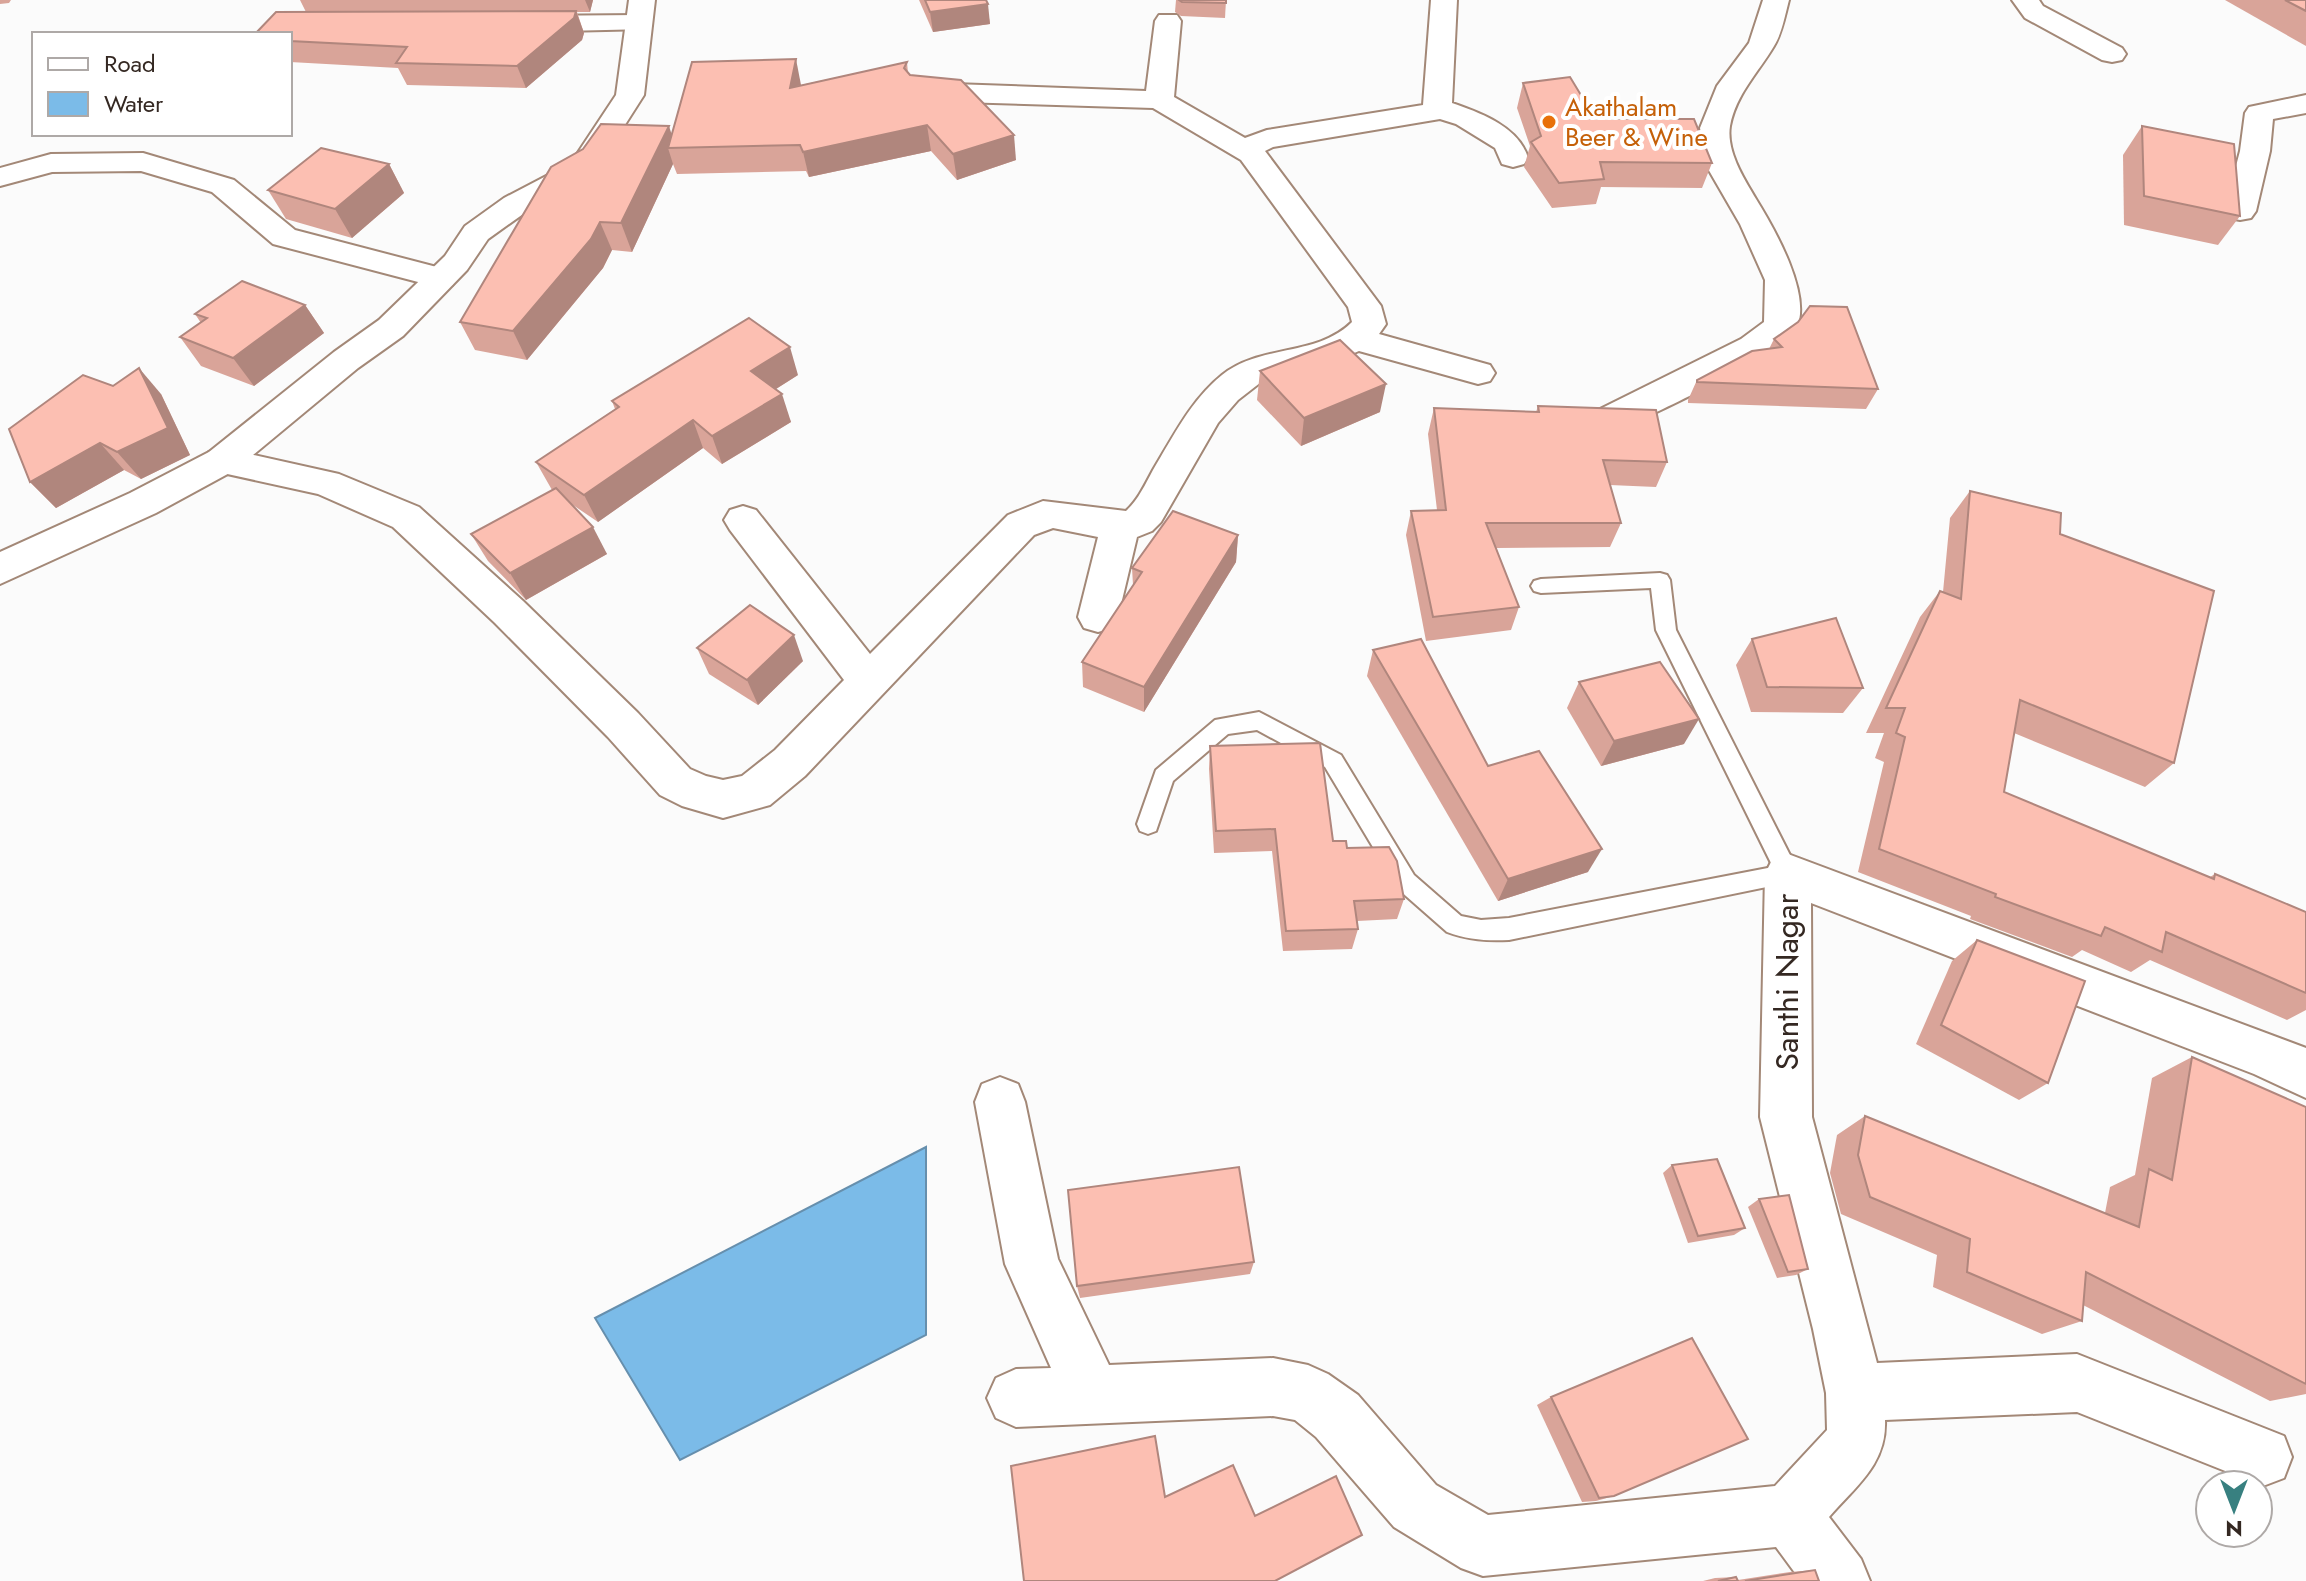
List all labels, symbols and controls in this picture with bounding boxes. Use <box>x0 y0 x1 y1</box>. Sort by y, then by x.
legend <box>32 32 292 136</box>
text: Road <box>104 46 156 81</box>
text: Water <box>104 86 164 121</box>
place label: Akathalam Beer & Wine <box>1565 88 1708 156</box>
marker: Akathalam Beer & Wine <box>1540 113 1558 131</box>
street label: Santhi Nagar <box>1764 894 1810 1070</box>
north arrow <box>2194 1469 2274 1549</box>
text: N <box>2225 1513 2243 1545</box>

